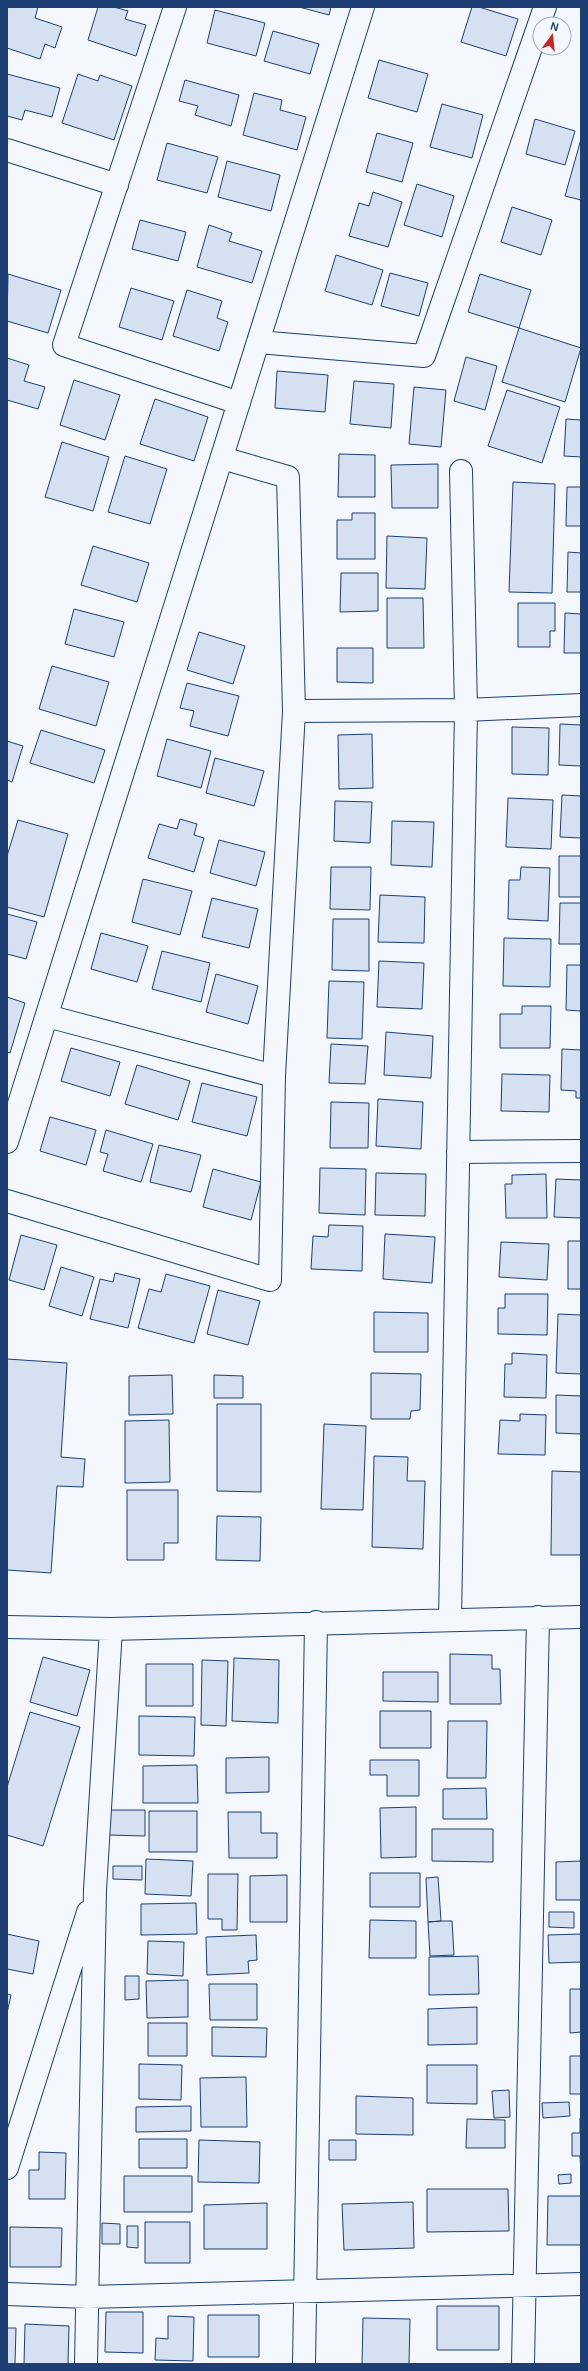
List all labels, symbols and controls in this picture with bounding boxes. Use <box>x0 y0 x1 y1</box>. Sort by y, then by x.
north arrow <box>532 16 572 56</box>
text: N <box>549 20 560 33</box>

